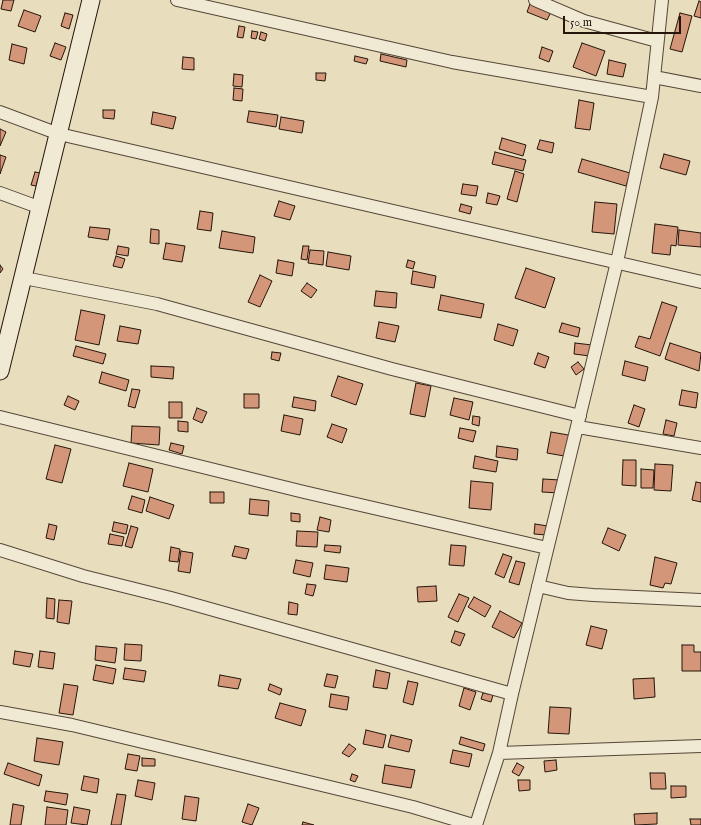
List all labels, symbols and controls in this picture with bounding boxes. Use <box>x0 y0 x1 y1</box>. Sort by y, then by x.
scale bar <box>565 8 683 34</box>
text: 50 m <box>570 15 592 30</box>

